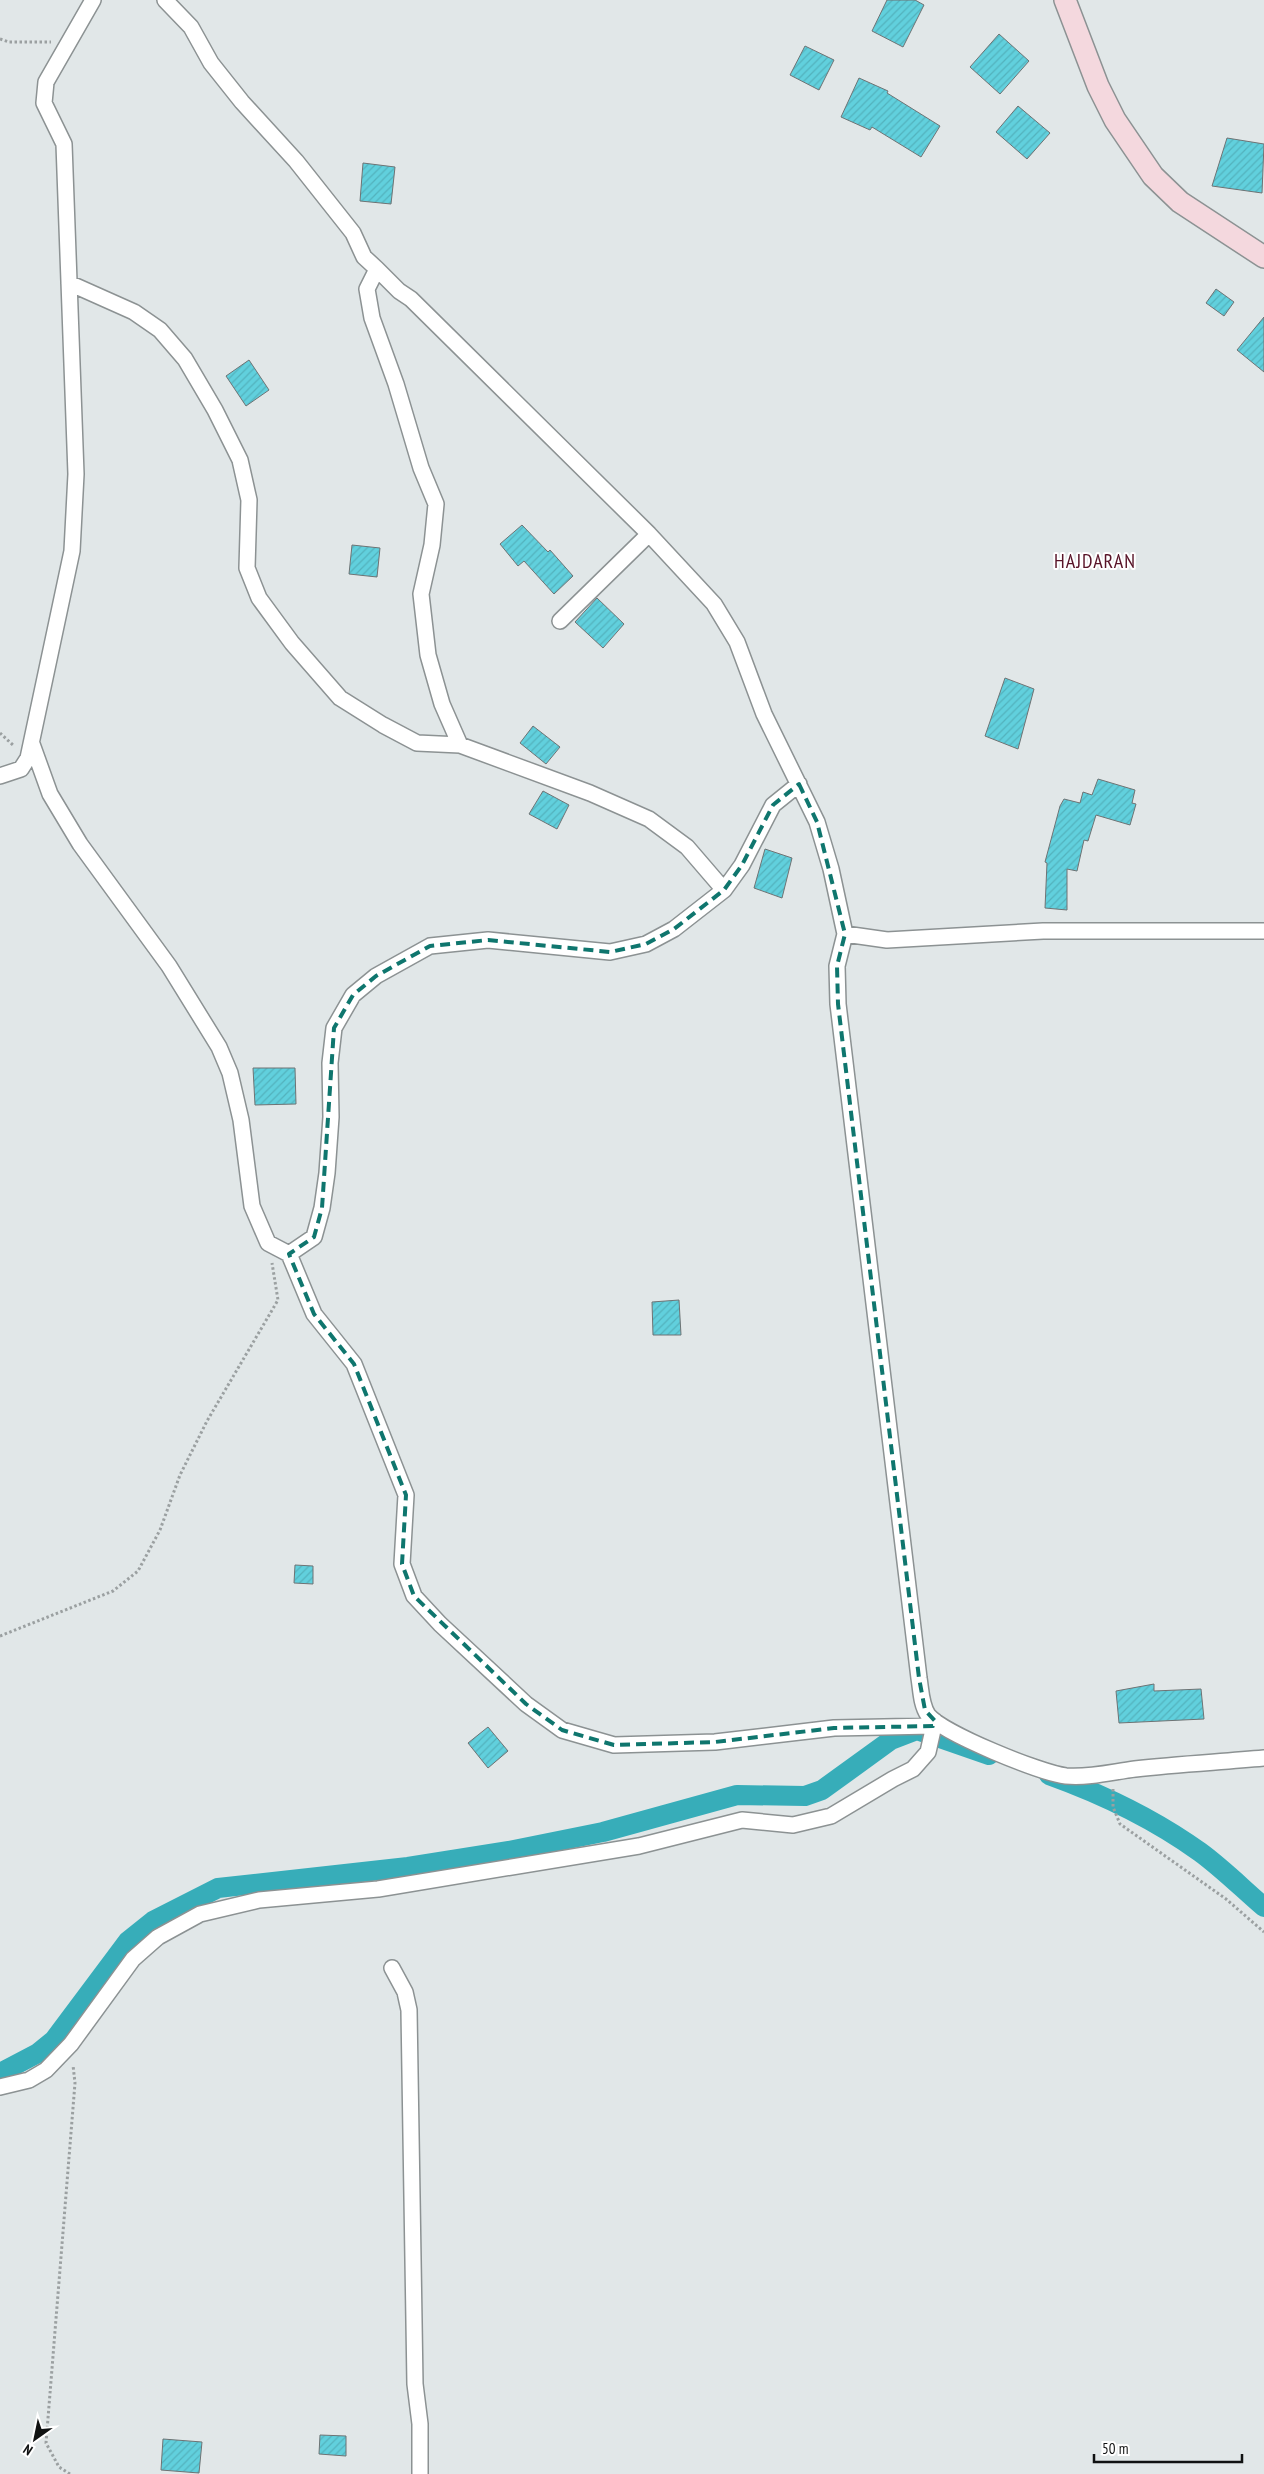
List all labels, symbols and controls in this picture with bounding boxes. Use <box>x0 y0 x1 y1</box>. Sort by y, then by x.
district label: HAJDARAN <box>1054 548 1136 574</box>
north arrow <box>10 2414 60 2464</box>
scale bar <box>1094 2432 1242 2464</box>
text: 50 m <box>1102 2439 1128 2458</box>
text: N <box>20 2440 36 2460</box>

